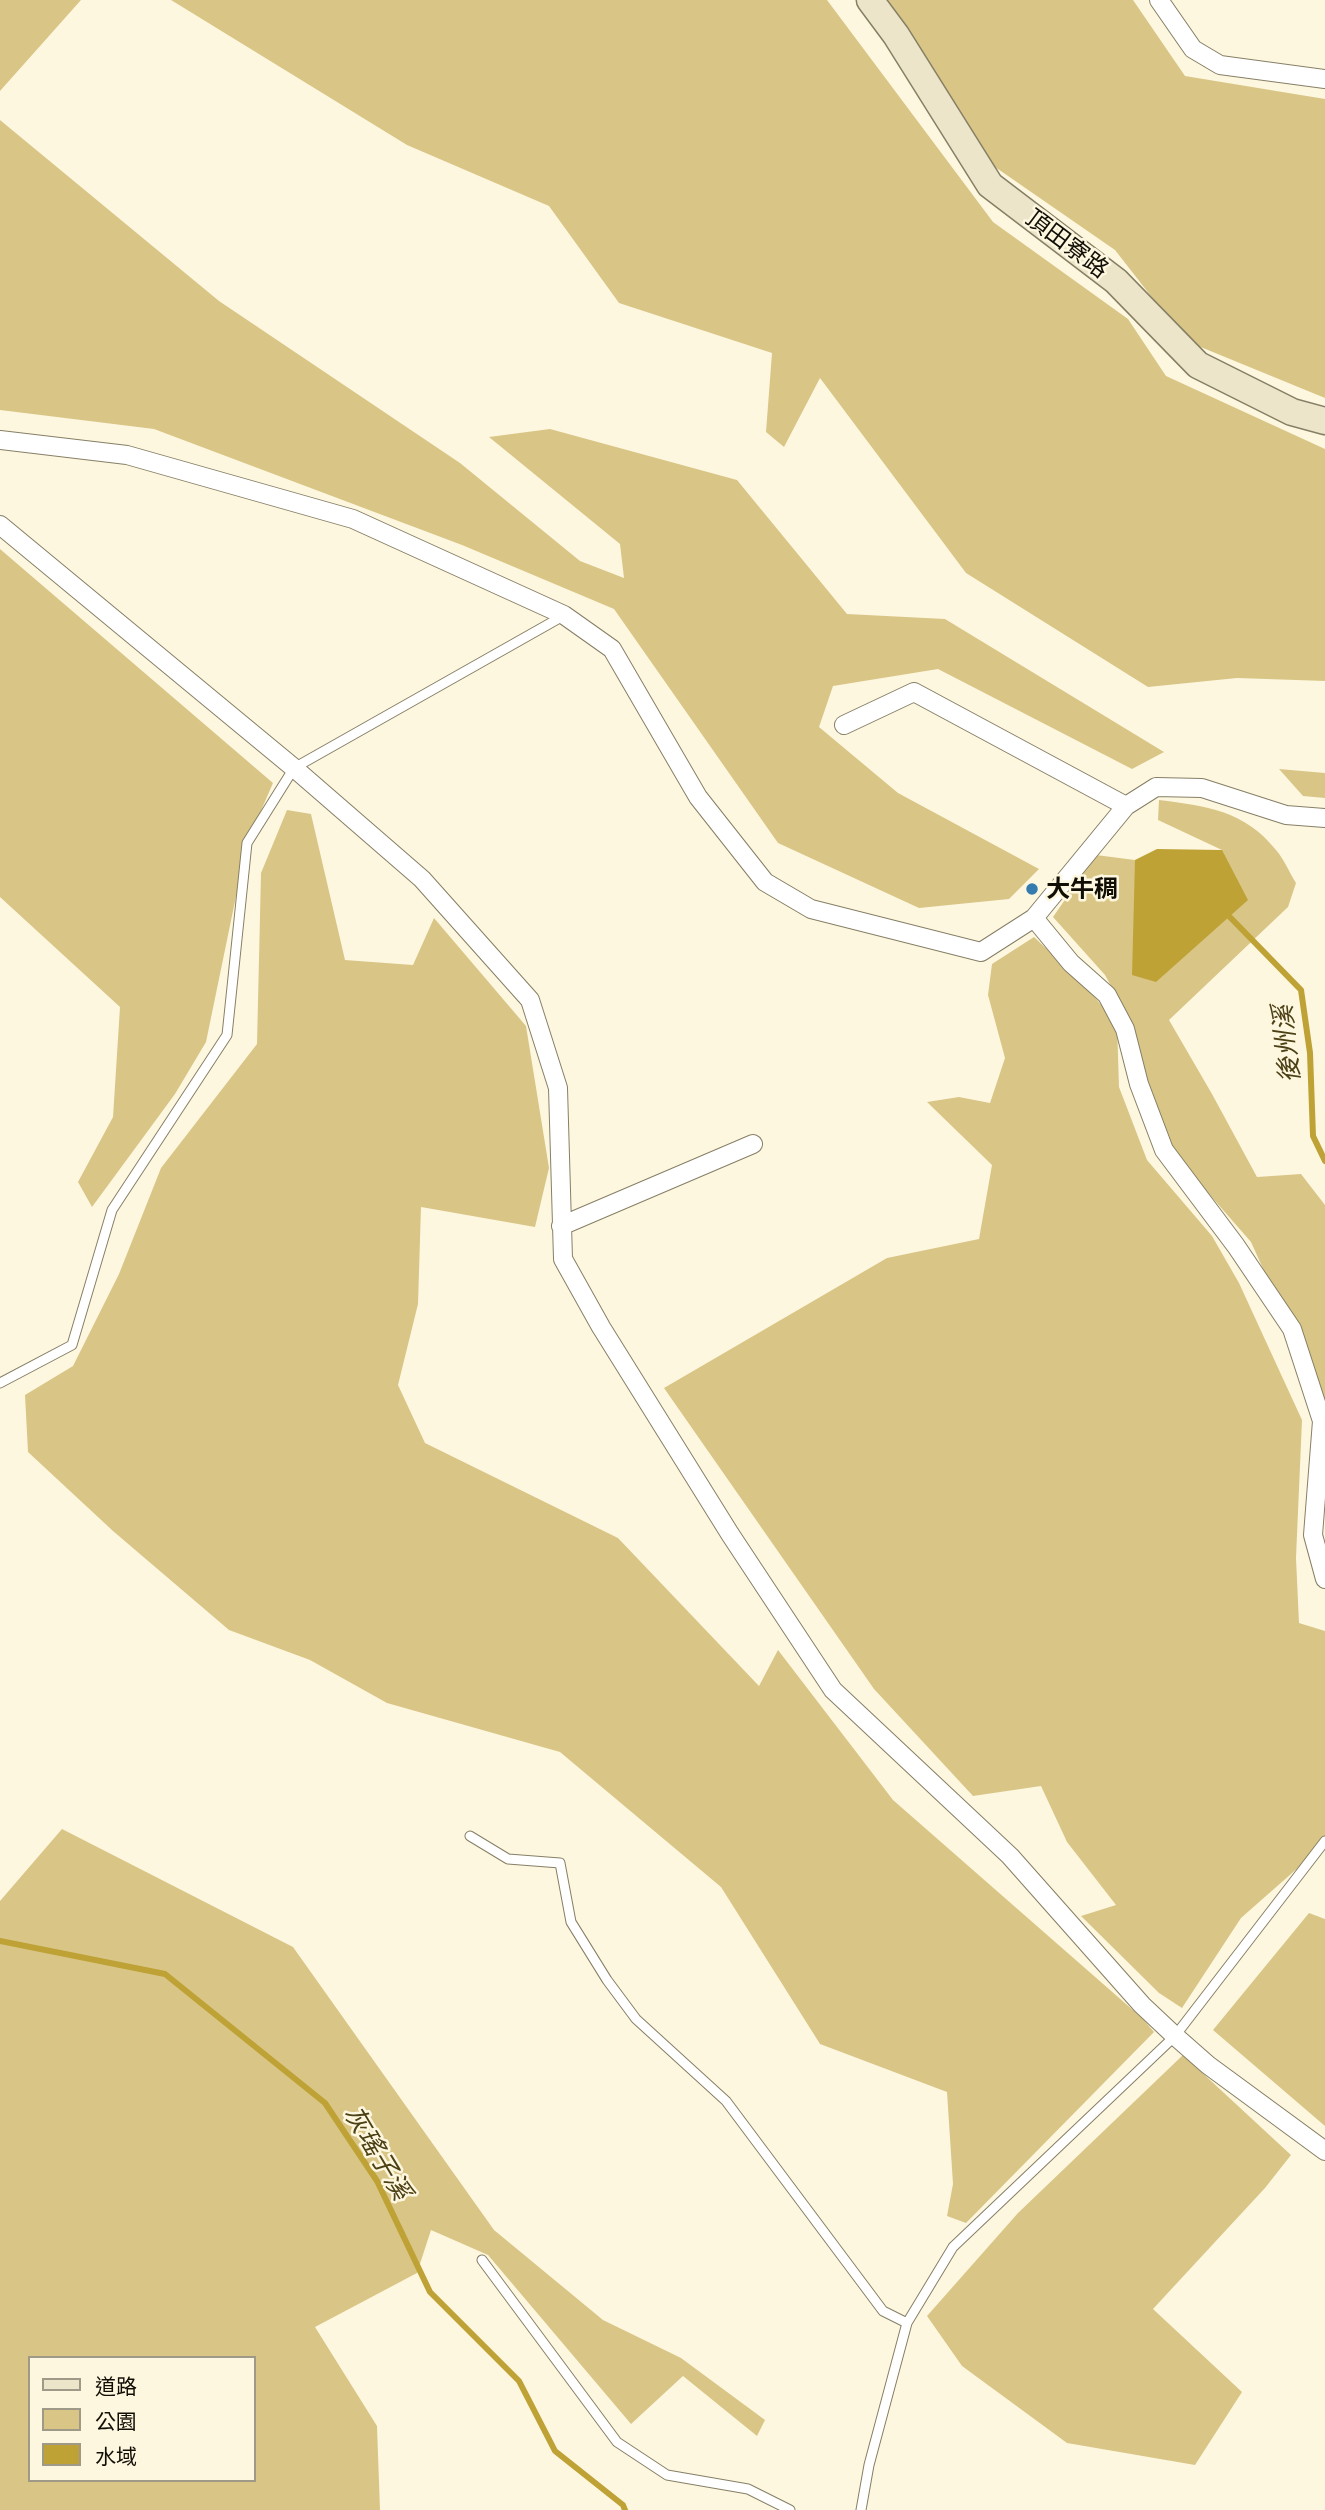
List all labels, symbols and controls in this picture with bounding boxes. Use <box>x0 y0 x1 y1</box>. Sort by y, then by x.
street label: 頂田寮路 <box>1020 204 1114 284</box>
place label: 大牛稠 <box>1046 875 1118 903</box>
marker: 大牛稠 <box>1024 881 1040 897</box>
water label: 後州溪 <box>1267 1004 1307 1084</box>
water label: 灰瑤子溪 <box>337 2100 417 2206</box>
legend <box>28 2356 256 2482</box>
text: 道路 <box>95 2373 137 2399</box>
text: 公園 <box>95 2408 137 2434</box>
text: 水域 <box>95 2443 137 2469</box>

